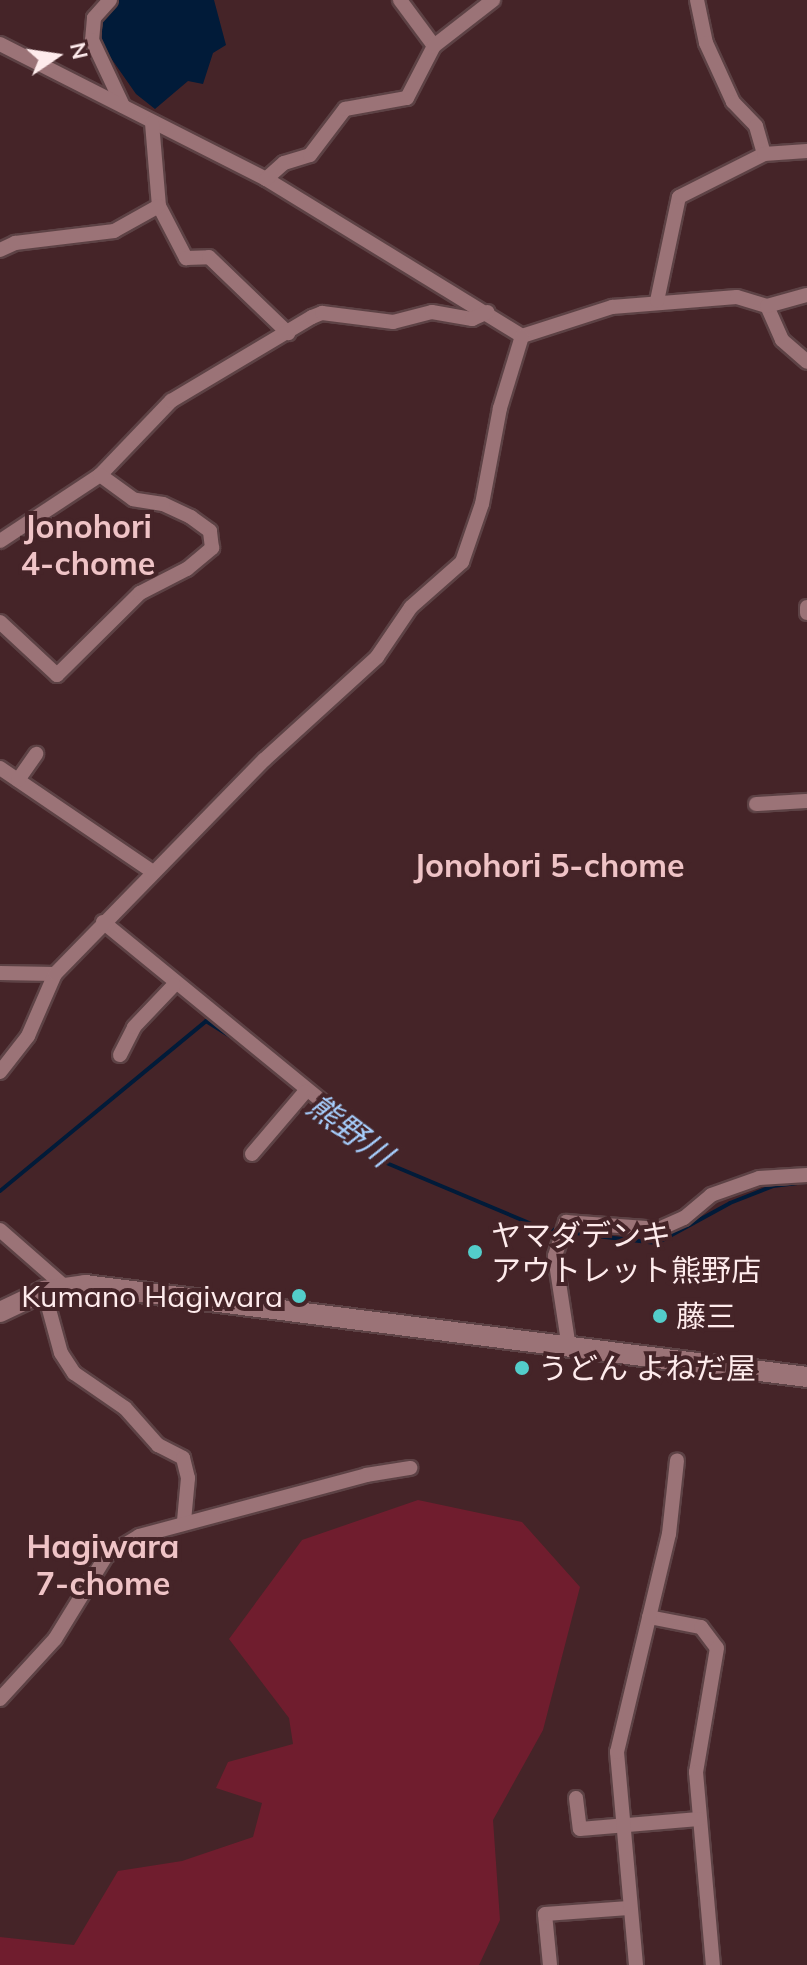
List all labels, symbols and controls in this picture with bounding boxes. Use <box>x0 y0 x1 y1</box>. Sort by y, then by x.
north arrow <box>16 16 96 96</box>
text: N <box>64 39 95 62</box>
district label: Jonohori 4-chome <box>21 508 155 583</box>
district label: Jonohori 5-chome <box>413 846 685 884</box>
water label: 熊野川 <box>300 1086 400 1174</box>
place label: ヤマダデンキ アウトレット熊野店 <box>491 1217 761 1288</box>
marker: ヤマダデンキ アウトレット熊野店 <box>466 1243 484 1261</box>
place label: Kumano Hagiwara <box>21 1278 283 1314</box>
marker: Kumano Hagiwara <box>290 1287 308 1305</box>
place label: 藤三 <box>676 1298 736 1334</box>
marker: 藤三 <box>651 1307 669 1325</box>
place label: うどん よねだ屋 <box>538 1350 756 1386</box>
marker: うどん よねだ屋 <box>513 1359 531 1377</box>
district label: Hagiwara 7-chome <box>27 1528 179 1603</box>

